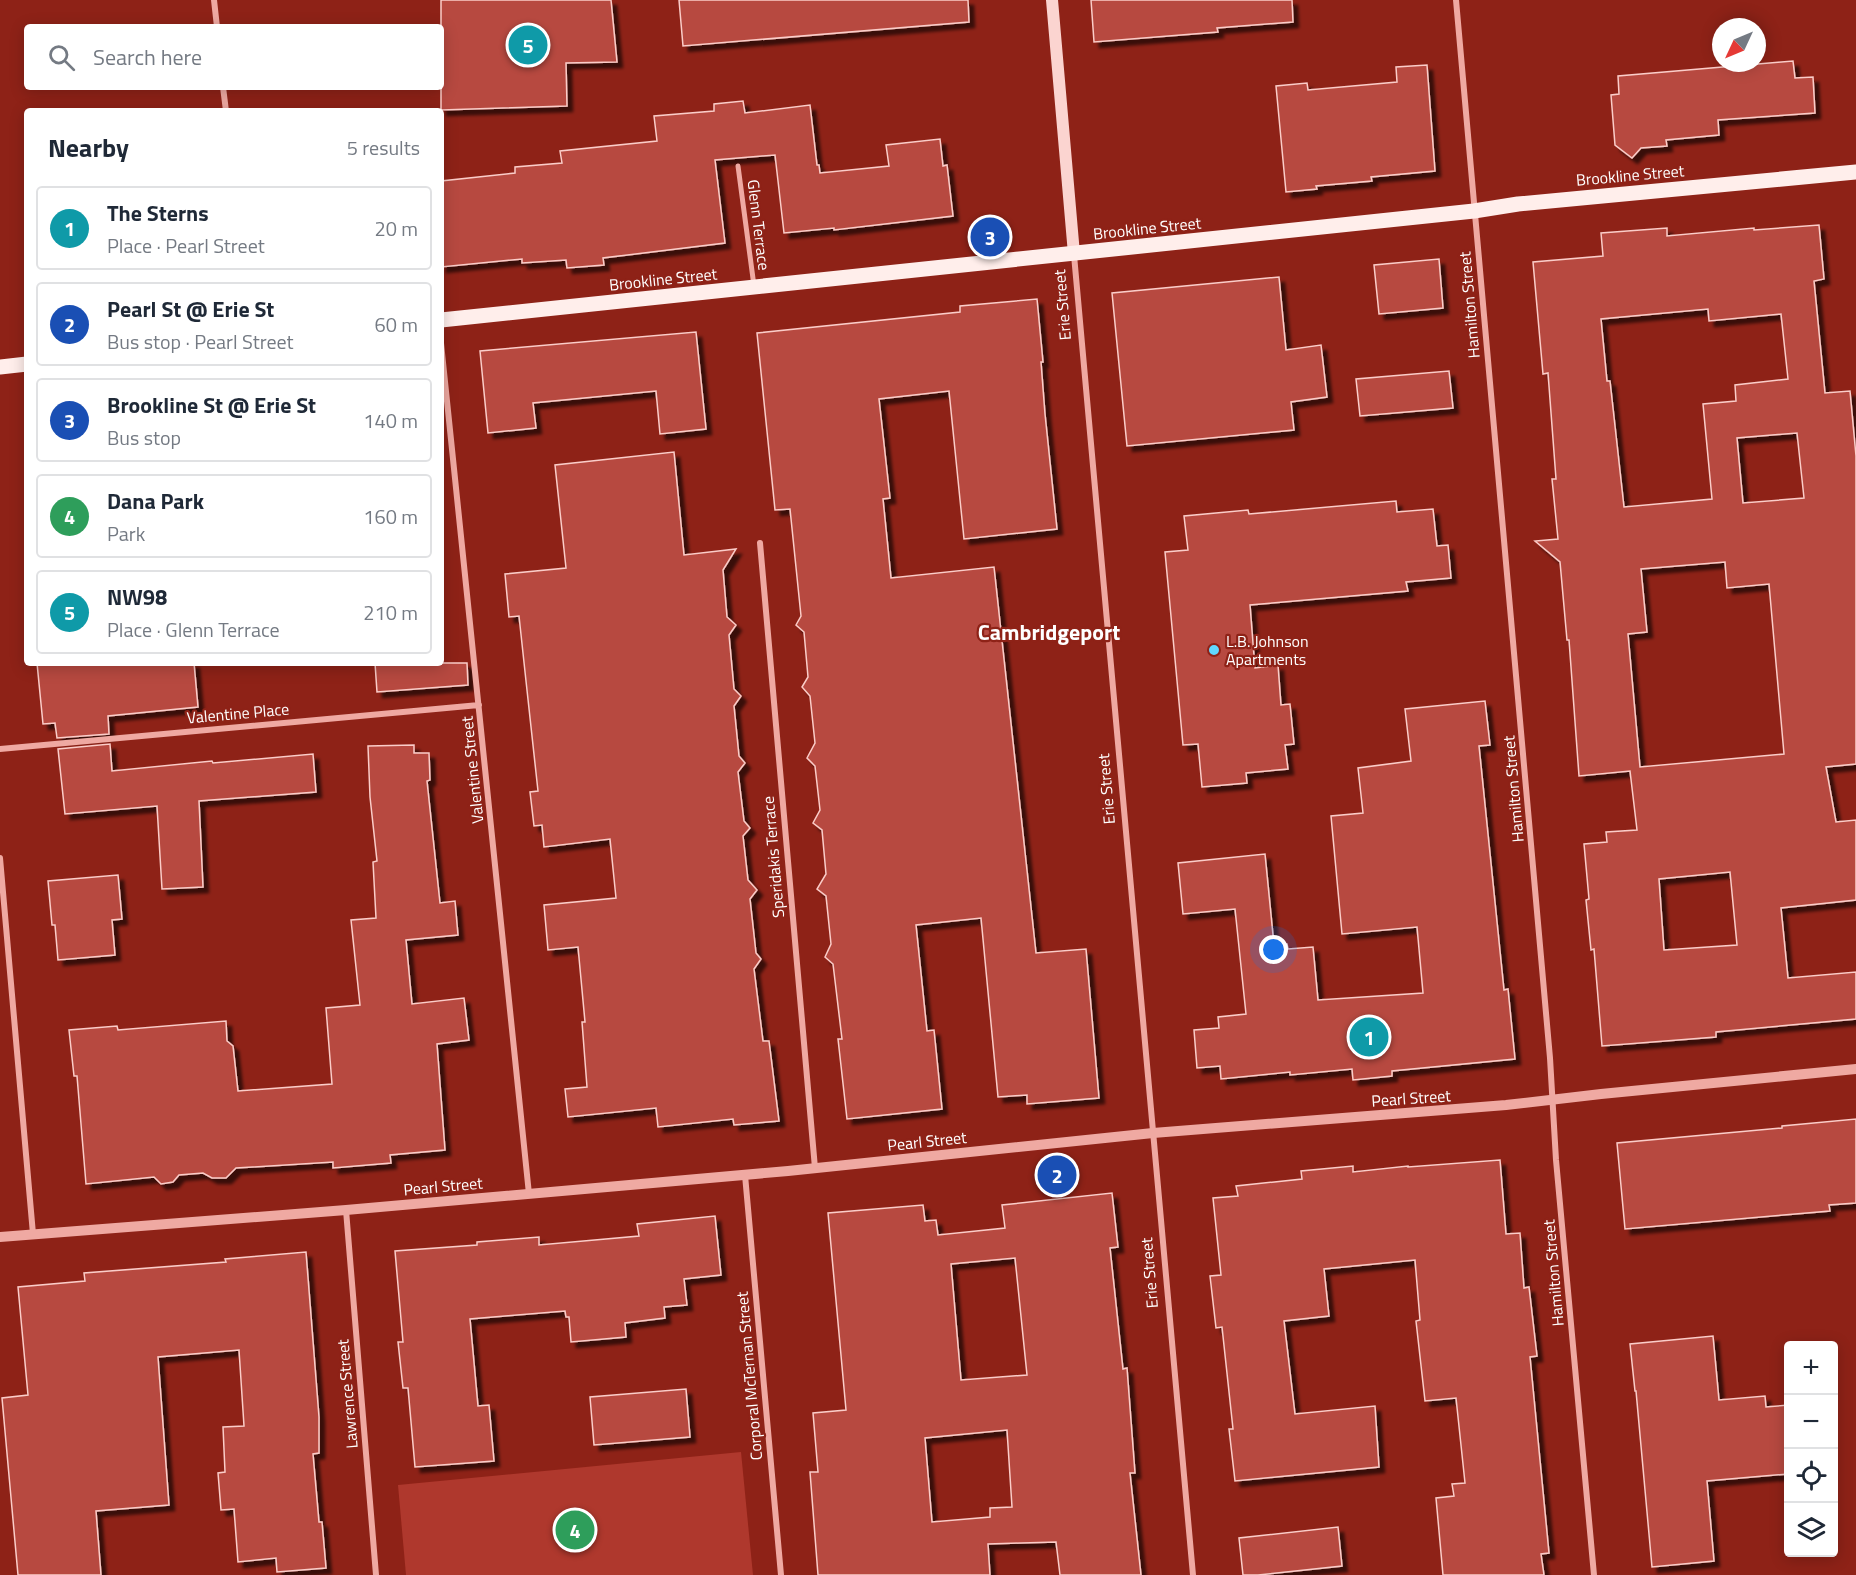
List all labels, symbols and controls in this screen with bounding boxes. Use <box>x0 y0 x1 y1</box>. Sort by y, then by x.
north arrow <box>1712 18 1766 72</box>
pin: 5 <box>508 22 548 68</box>
search box <box>24 24 444 90</box>
text: Search here <box>93 40 202 74</box>
icon: search <box>45 41 78 74</box>
text: Nearby <box>48 128 129 167</box>
text: 5 results <box>347 132 420 163</box>
street label: Brookline Street <box>1575 158 1685 192</box>
street label: Glenn Terrace <box>742 178 776 272</box>
text: The Sterns <box>107 196 209 230</box>
street label: Brookline Street <box>1092 210 1203 246</box>
text: 1 <box>64 213 75 244</box>
text: 20 m <box>374 213 418 244</box>
pin: 3 <box>970 214 1010 260</box>
text: Place · Pearl Street <box>107 230 265 261</box>
street label: Hamilton Street <box>1452 250 1486 359</box>
street label: Brookline Street <box>608 261 719 297</box>
street label: Erie Street <box>1047 268 1077 341</box>
text: Pearl St @ Erie St <box>107 292 274 326</box>
text: 2 <box>64 309 75 340</box>
text: 60 m <box>374 309 418 340</box>
text: Bus stop · Pearl Street <box>107 326 294 357</box>
text: Brookline St @ Erie St <box>107 388 316 422</box>
text: 3 <box>64 405 75 436</box>
text: 140 m <box>363 405 418 436</box>
text: Bus stop <box>107 422 181 453</box>
text: Dana Park <box>107 484 204 518</box>
text: 4 <box>64 501 75 532</box>
text: 160 m <box>363 501 418 532</box>
text: Park <box>107 518 145 549</box>
text: NW98 <box>107 580 167 614</box>
text: 5 <box>64 597 75 628</box>
text: 210 m <box>363 597 418 628</box>
text: Place · Glenn Terrace <box>107 614 280 645</box>
district label: Cambridgeport <box>978 615 1120 649</box>
place label: L.B. Johnson Apartments <box>1226 629 1309 671</box>
marker: L.B. Johnson Apartments <box>1207 643 1221 657</box>
street label: Valentine Place <box>186 697 290 729</box>
street label: Valentine Street <box>454 715 490 825</box>
street label: Hamilton Street <box>1496 734 1530 843</box>
street label: Erie Street <box>1091 752 1121 825</box>
street label: Speridakis Terrace <box>756 795 790 919</box>
your location <box>1259 935 1288 964</box>
pin: 1 <box>1350 1014 1388 1060</box>
street label: Pearl Street <box>1370 1083 1452 1113</box>
street label: Pearl Street <box>886 1125 968 1157</box>
pin: 2 <box>1038 1152 1076 1198</box>
street label: Pearl Street <box>402 1171 484 1201</box>
street label: Hamilton Street <box>1536 1218 1570 1327</box>
street label: Erie Street <box>1134 1236 1164 1309</box>
street label: Corporal McTernan Street <box>730 1290 768 1461</box>
street label: Lawrence Street <box>330 1338 364 1450</box>
map controls <box>1784 1341 1838 1557</box>
button: + <box>1784 1341 1838 1395</box>
button: − <box>1784 1395 1838 1449</box>
button: locate <box>1784 1449 1838 1503</box>
button: layers <box>1784 1503 1838 1557</box>
pin: 4 <box>556 1508 594 1552</box>

